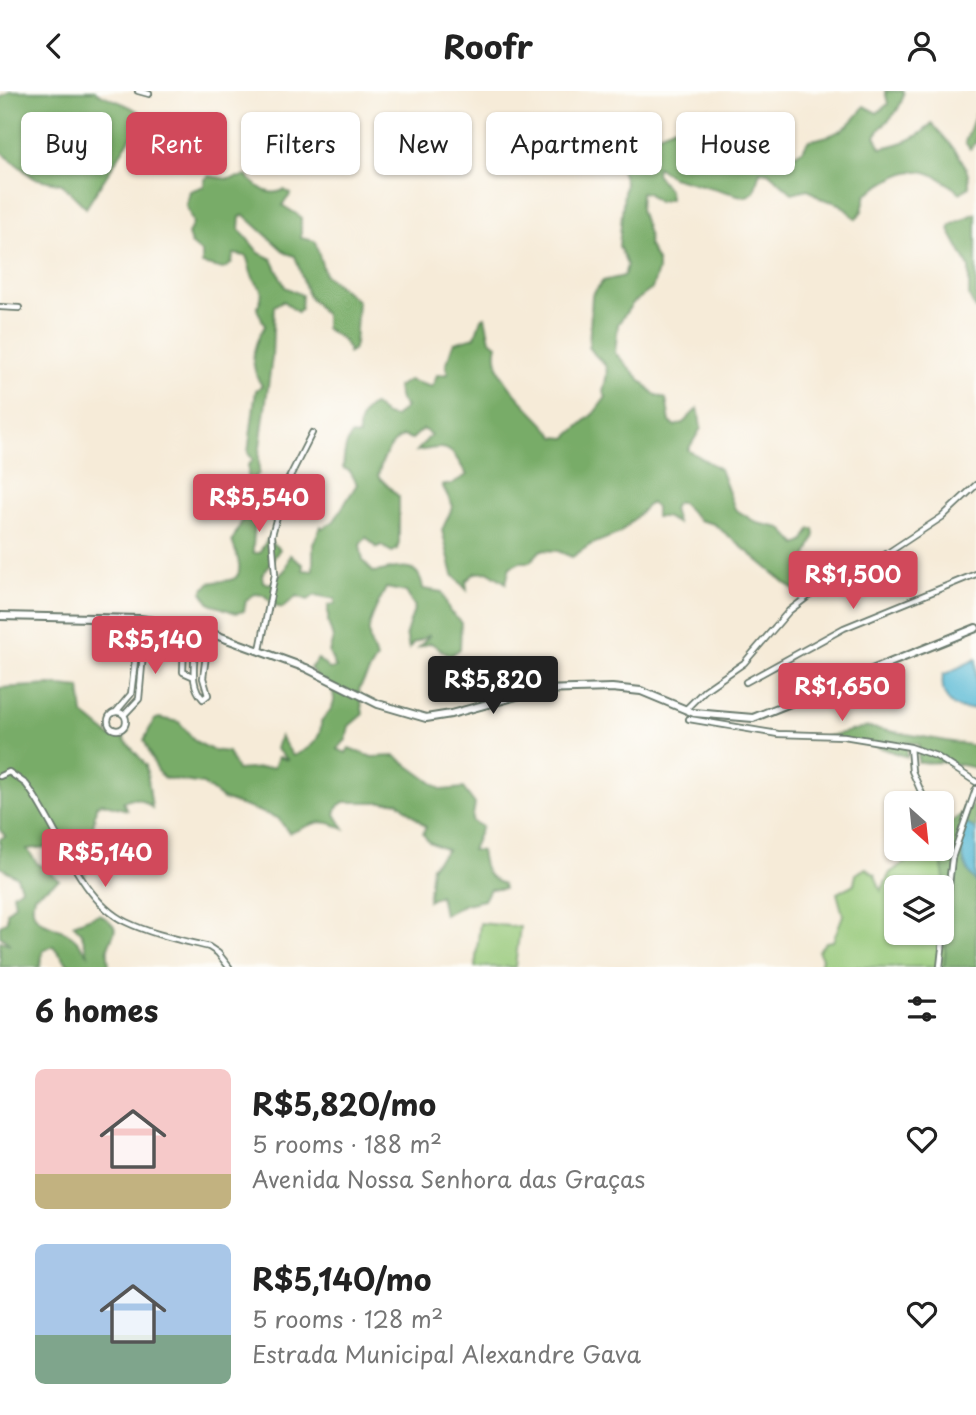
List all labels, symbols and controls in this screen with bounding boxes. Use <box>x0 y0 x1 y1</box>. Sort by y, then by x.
text: Roofr <box>443 22 533 70</box>
icon: back <box>35 27 73 65</box>
icon: person <box>903 27 941 65</box>
chip: Buy <box>21 112 112 175</box>
chip: Rent <box>126 112 227 175</box>
chip: Filters <box>241 112 360 175</box>
chip: New <box>374 112 472 175</box>
chip: Apartment <box>486 112 662 175</box>
chip: House <box>676 112 795 175</box>
pin: R$5,540 <box>194 475 324 534</box>
text: R$5,540 <box>209 479 309 514</box>
pin: R$1,500 <box>788 552 918 611</box>
text: R$1,500 <box>805 556 901 591</box>
pin: R$5,140 <box>90 617 220 676</box>
text: R$5,140 <box>108 621 202 656</box>
pin: R$5,820 <box>428 657 558 716</box>
text: R$5,820 <box>444 661 542 696</box>
pin: R$1,650 <box>777 663 907 723</box>
text: R$1,650 <box>794 668 890 703</box>
north arrow <box>884 791 954 861</box>
map controls <box>884 791 954 945</box>
pin: R$5,140 <box>40 829 170 889</box>
text: R$5,140 <box>58 834 152 869</box>
button: layers <box>884 875 954 945</box>
text: 6 homes <box>35 987 158 1032</box>
icon: filters <box>903 990 941 1028</box>
text: R$5,820/mo <box>252 1081 436 1126</box>
icon: home <box>91 1097 175 1181</box>
icon: heart <box>903 1120 941 1158</box>
text: 5 rooms · 188 m² <box>252 1126 442 1161</box>
text: Avenida Nossa Senhora das Graças <box>252 1161 645 1196</box>
text: R$5,140/mo <box>252 1256 431 1301</box>
icon: home <box>91 1272 175 1356</box>
icon: heart <box>903 1295 941 1333</box>
text: 5 rooms · 128 m² <box>252 1301 443 1336</box>
text: Estrada Municipal Alexandre Gava <box>252 1336 641 1371</box>

